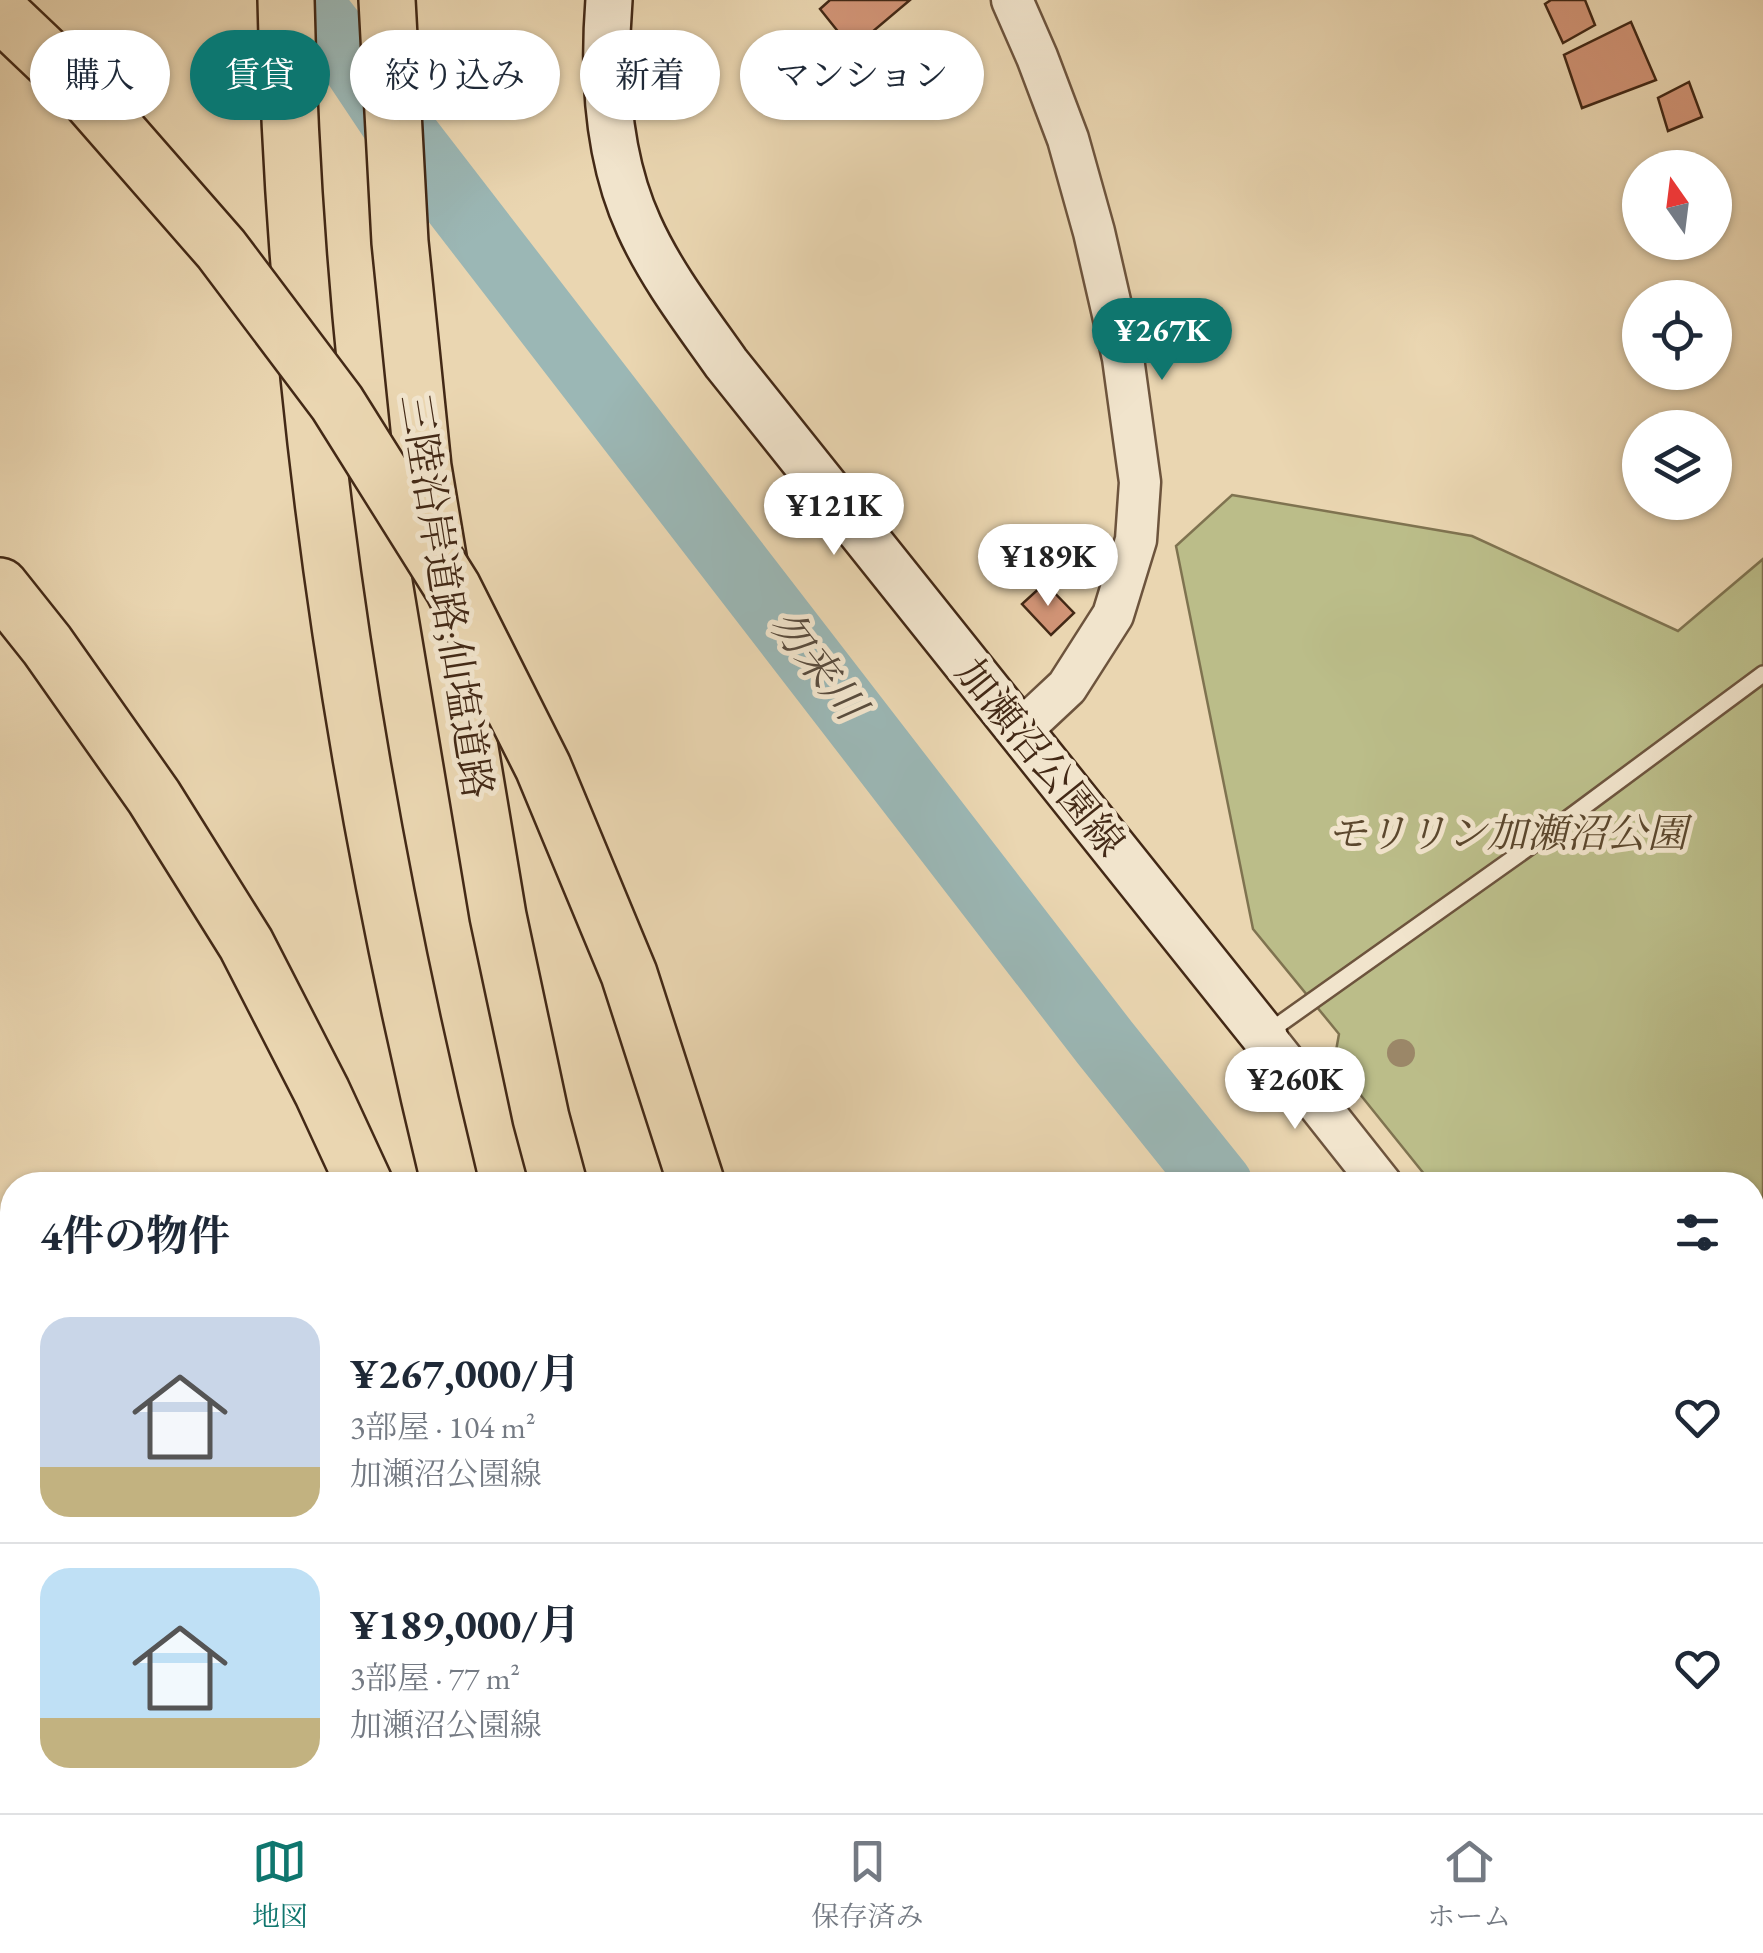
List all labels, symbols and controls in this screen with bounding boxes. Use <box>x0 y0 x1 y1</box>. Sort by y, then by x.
chip: 購入 <box>30 30 170 120</box>
chip: 賃貸 <box>190 30 330 120</box>
chip: 絞り込み <box>350 30 560 120</box>
chip: 新着 <box>580 30 720 120</box>
chip: マンション <box>740 30 984 120</box>
north arrow <box>1622 150 1732 260</box>
map controls <box>1622 150 1732 520</box>
button: locate <box>1622 280 1732 390</box>
pin: ¥267K <box>1092 298 1232 383</box>
text: ¥267K <box>1114 309 1210 351</box>
street label: 三陸沿岸道路;仙塩道路 <box>389 390 505 802</box>
button: layers <box>1622 410 1732 520</box>
pin: ¥121K <box>764 473 904 558</box>
text: ¥121K <box>786 484 882 526</box>
pin: ¥189K <box>978 524 1118 609</box>
text: ¥189K <box>1000 535 1096 577</box>
water label: 勿来川 <box>757 598 881 734</box>
street label: 加瀬沼公園線 <box>945 647 1137 867</box>
park label: モリリン加瀬沼公園 <box>1327 807 1693 859</box>
pin: ¥260K <box>1225 1047 1365 1132</box>
text: ¥260K <box>1247 1058 1343 1100</box>
icon: filters <box>1670 1205 1725 1260</box>
text: 4件の物件 <box>40 1208 230 1263</box>
text: ¥267,000/月 <box>350 1346 580 1401</box>
icon: home <box>120 1357 240 1477</box>
icon: heart <box>1670 1390 1725 1445</box>
text: 3部屋 · 104 m² <box>350 1406 536 1448</box>
text: 加瀬沼公園線 <box>350 1453 542 1495</box>
text: ¥189,000/月 <box>350 1597 580 1652</box>
icon: home <box>120 1608 240 1728</box>
icon: heart <box>1670 1641 1725 1696</box>
text: 3部屋 · 77 m² <box>350 1657 520 1699</box>
text: 加瀬沼公園線 <box>350 1704 542 1746</box>
tab: 地図 <box>252 1834 308 1934</box>
tab: 保存済み <box>811 1834 923 1934</box>
tab: ホーム <box>1427 1834 1511 1934</box>

